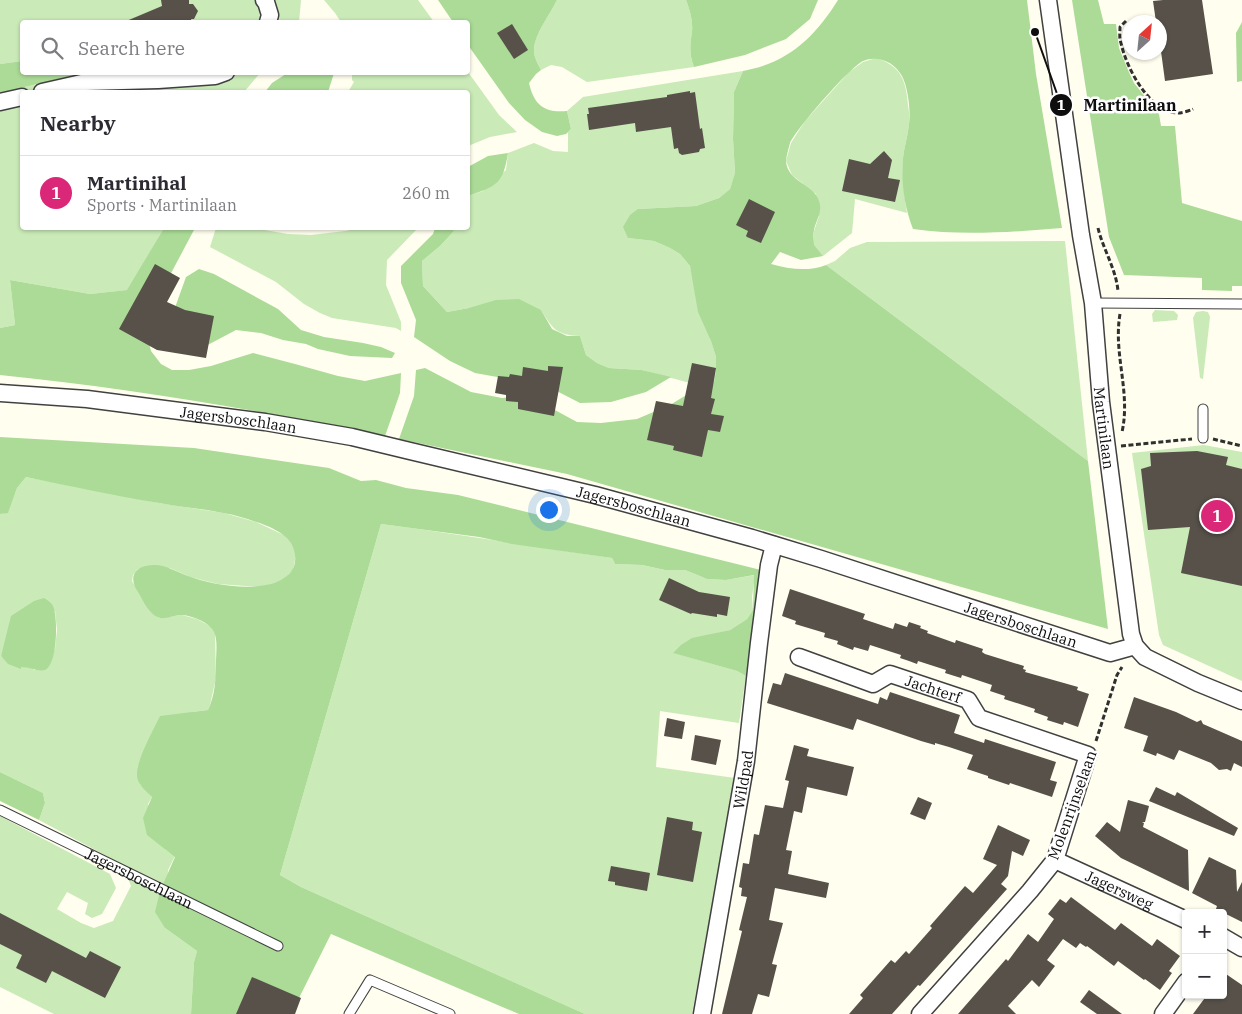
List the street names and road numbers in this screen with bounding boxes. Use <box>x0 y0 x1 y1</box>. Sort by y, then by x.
street label: Martinilaan <box>1090 386 1119 471</box>
street label: Jagersboschlaan <box>179 402 299 437</box>
street label: Jagersboschlaan <box>575 481 693 530</box>
street label: Jagersboschlaan <box>962 597 1080 651</box>
street label: Jachterf <box>903 670 964 707</box>
street label: Molenrijnselaan <box>1043 747 1101 862</box>
street label: Wildpad <box>728 749 757 810</box>
street label: Jagersboschlaan <box>82 844 197 913</box>
street label: Jagersweg <box>1083 866 1157 913</box>

